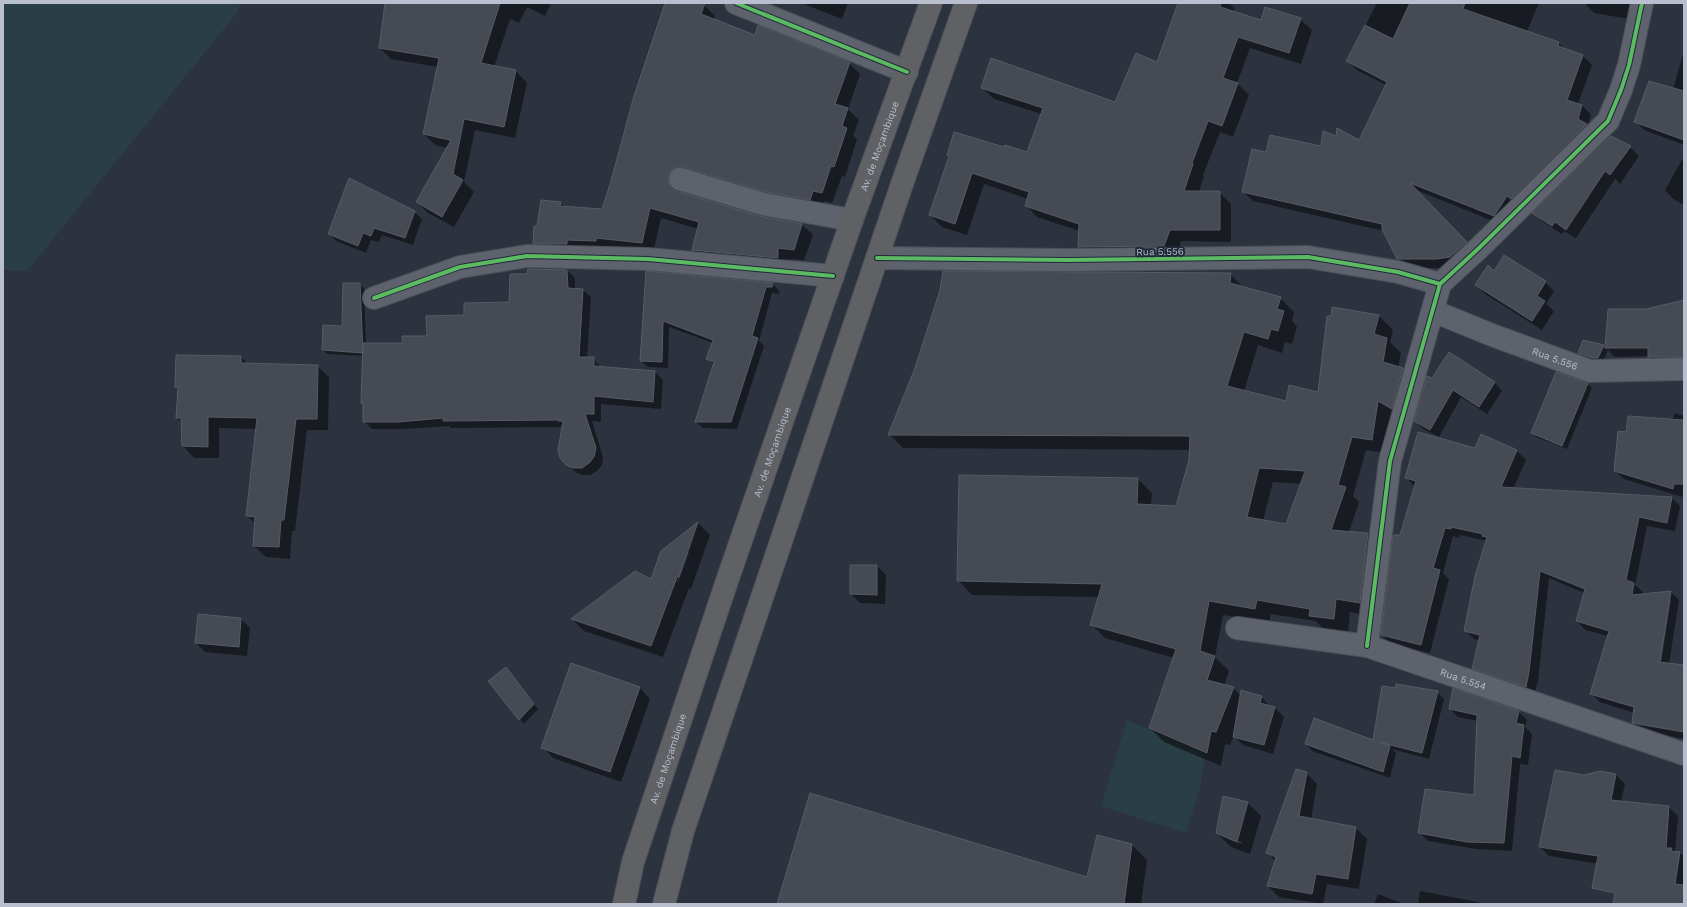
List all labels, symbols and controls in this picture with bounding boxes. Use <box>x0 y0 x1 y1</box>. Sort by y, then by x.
street label: Av. de Moçambique <box>858 100 901 193</box>
street label: Rua 5.556 <box>1136 246 1184 257</box>
street label: Rua 5.556 <box>1531 345 1579 372</box>
street label: Av. de Moçambique <box>752 405 793 499</box>
street label: Rua 5.554 <box>1439 666 1488 692</box>
street label: Av. de Moçambique <box>648 712 688 805</box>

